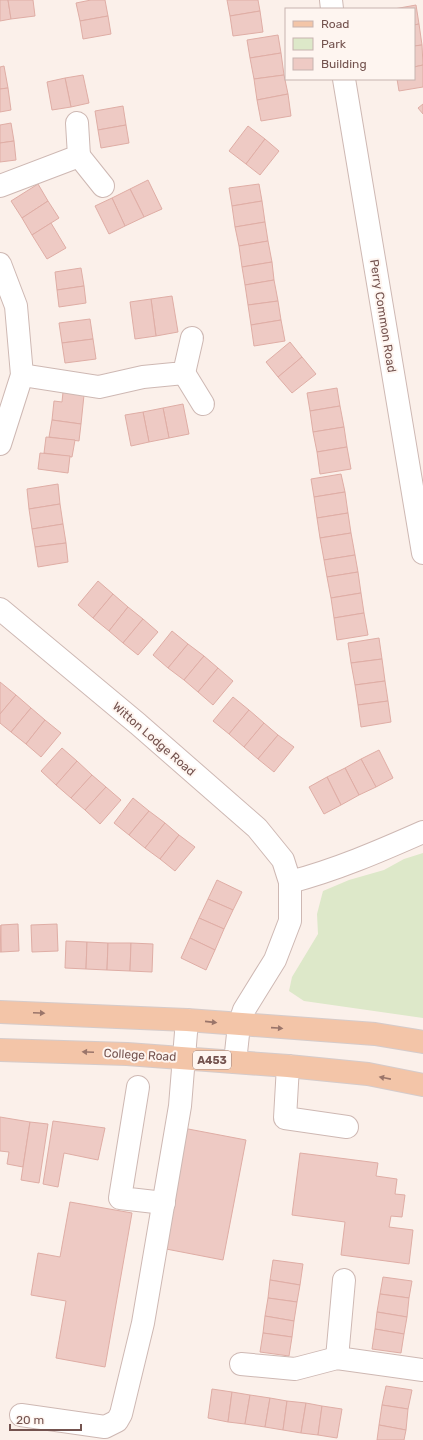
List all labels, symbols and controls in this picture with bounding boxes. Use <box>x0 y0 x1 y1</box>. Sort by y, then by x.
legend <box>285 8 415 80</box>
text: Road <box>321 17 349 31</box>
text: Park <box>321 37 347 51</box>
text: Building <box>321 57 367 71</box>
street label: Perry Common Road <box>367 258 399 374</box>
street label: Witton Lodge Road <box>110 699 198 779</box>
one-way arrow <box>33 1010 46 1016</box>
one-way arrow <box>205 1019 217 1026</box>
one-way arrow <box>271 1024 283 1031</box>
street label: College Road <box>103 1046 177 1064</box>
one-way arrow <box>82 1049 94 1056</box>
road number: A453 <box>193 1051 231 1069</box>
one-way arrow <box>379 1074 391 1080</box>
scale bar <box>10 1406 81 1432</box>
text: 20 m <box>16 1413 44 1427</box>

